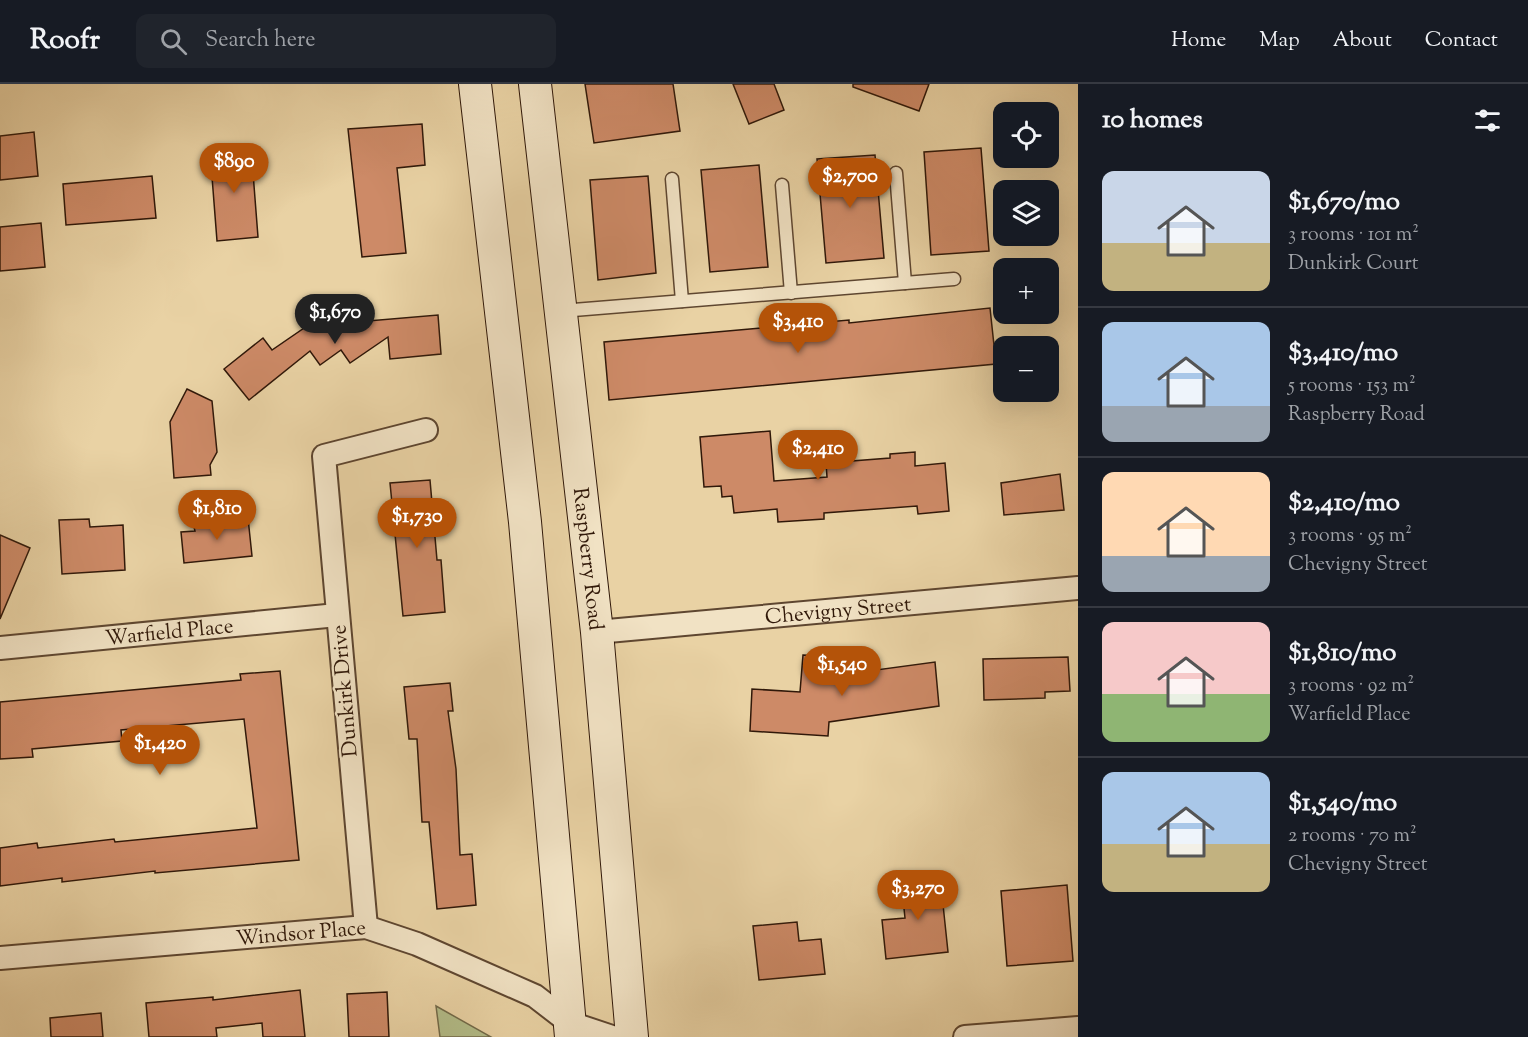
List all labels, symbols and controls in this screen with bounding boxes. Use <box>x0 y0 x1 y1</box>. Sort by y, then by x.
search box <box>136 14 556 68</box>
text: Roofr <box>30 21 100 61</box>
icon: search <box>157 25 190 58</box>
text: Search here <box>205 25 315 57</box>
text: Home <box>1171 26 1226 56</box>
text: Map <box>1259 26 1300 56</box>
text: About <box>1333 26 1392 56</box>
text: Contact <box>1425 26 1498 56</box>
map controls <box>993 102 1059 402</box>
button: locate <box>993 102 1059 168</box>
text: 10 homes <box>1102 102 1203 139</box>
icon: filters <box>1471 104 1504 137</box>
pin: $890 <box>198 143 270 194</box>
text: $890 <box>214 148 254 177</box>
pin: $2,700 <box>801 158 899 209</box>
text: $2,700 <box>822 163 878 192</box>
button: layers <box>993 180 1059 246</box>
text: $1,670/mo <box>1288 184 1400 221</box>
icon: home <box>1150 195 1222 267</box>
text: 3 rooms · 101 m² <box>1288 221 1419 250</box>
text: Dunkirk Court <box>1288 250 1419 279</box>
button: + <box>993 258 1059 324</box>
pin: $1,670 <box>286 294 384 345</box>
text: $1,670 <box>309 299 361 328</box>
pin: $3,410 <box>749 303 847 354</box>
text: $3,410 <box>773 308 824 337</box>
text: $3,410/mo <box>1288 335 1398 372</box>
button: − <box>993 336 1059 402</box>
icon: home <box>1150 346 1222 418</box>
text: 5 rooms · 153 m² <box>1288 372 1416 401</box>
text: Raspberry Road <box>1288 401 1425 430</box>
pin: $2,410 <box>769 430 867 481</box>
text: $2,410 <box>792 435 844 464</box>
text: $2,410/mo <box>1288 485 1400 522</box>
street label: Raspberry Road <box>564 486 610 632</box>
pin: $1,810 <box>168 490 266 541</box>
text: $1,810 <box>192 495 242 524</box>
icon: home <box>1150 496 1222 568</box>
pin: $1,730 <box>368 498 466 549</box>
text: $1,730 <box>392 503 442 532</box>
text: 3 rooms · 95 m² <box>1288 522 1412 551</box>
text: Chevigny Street <box>1288 551 1428 580</box>
street label: Chevigny Street <box>764 590 913 634</box>
street label: Warfield Place <box>104 612 235 655</box>
street label: Dunkirk Drive <box>325 623 367 758</box>
text: $1,810/mo <box>1288 635 1397 672</box>
pin: $1,540 <box>793 646 891 697</box>
icon: home <box>1150 646 1222 718</box>
text: $1,540 <box>817 651 867 680</box>
text: 3 rooms · 92 m² <box>1288 672 1414 701</box>
text: Warfield Place <box>1288 701 1411 730</box>
pin: $1,420 <box>111 725 209 776</box>
text: $1,420 <box>134 730 186 759</box>
text: $1,540/mo <box>1288 785 1397 822</box>
icon: home <box>1150 796 1222 868</box>
text: 2 rooms · 70 m² <box>1288 822 1417 851</box>
text: Chevigny Street <box>1288 851 1428 880</box>
pin: $3,270 <box>869 870 967 921</box>
text: $3,270 <box>891 875 945 904</box>
street label: Windsor Place <box>235 914 367 955</box>

